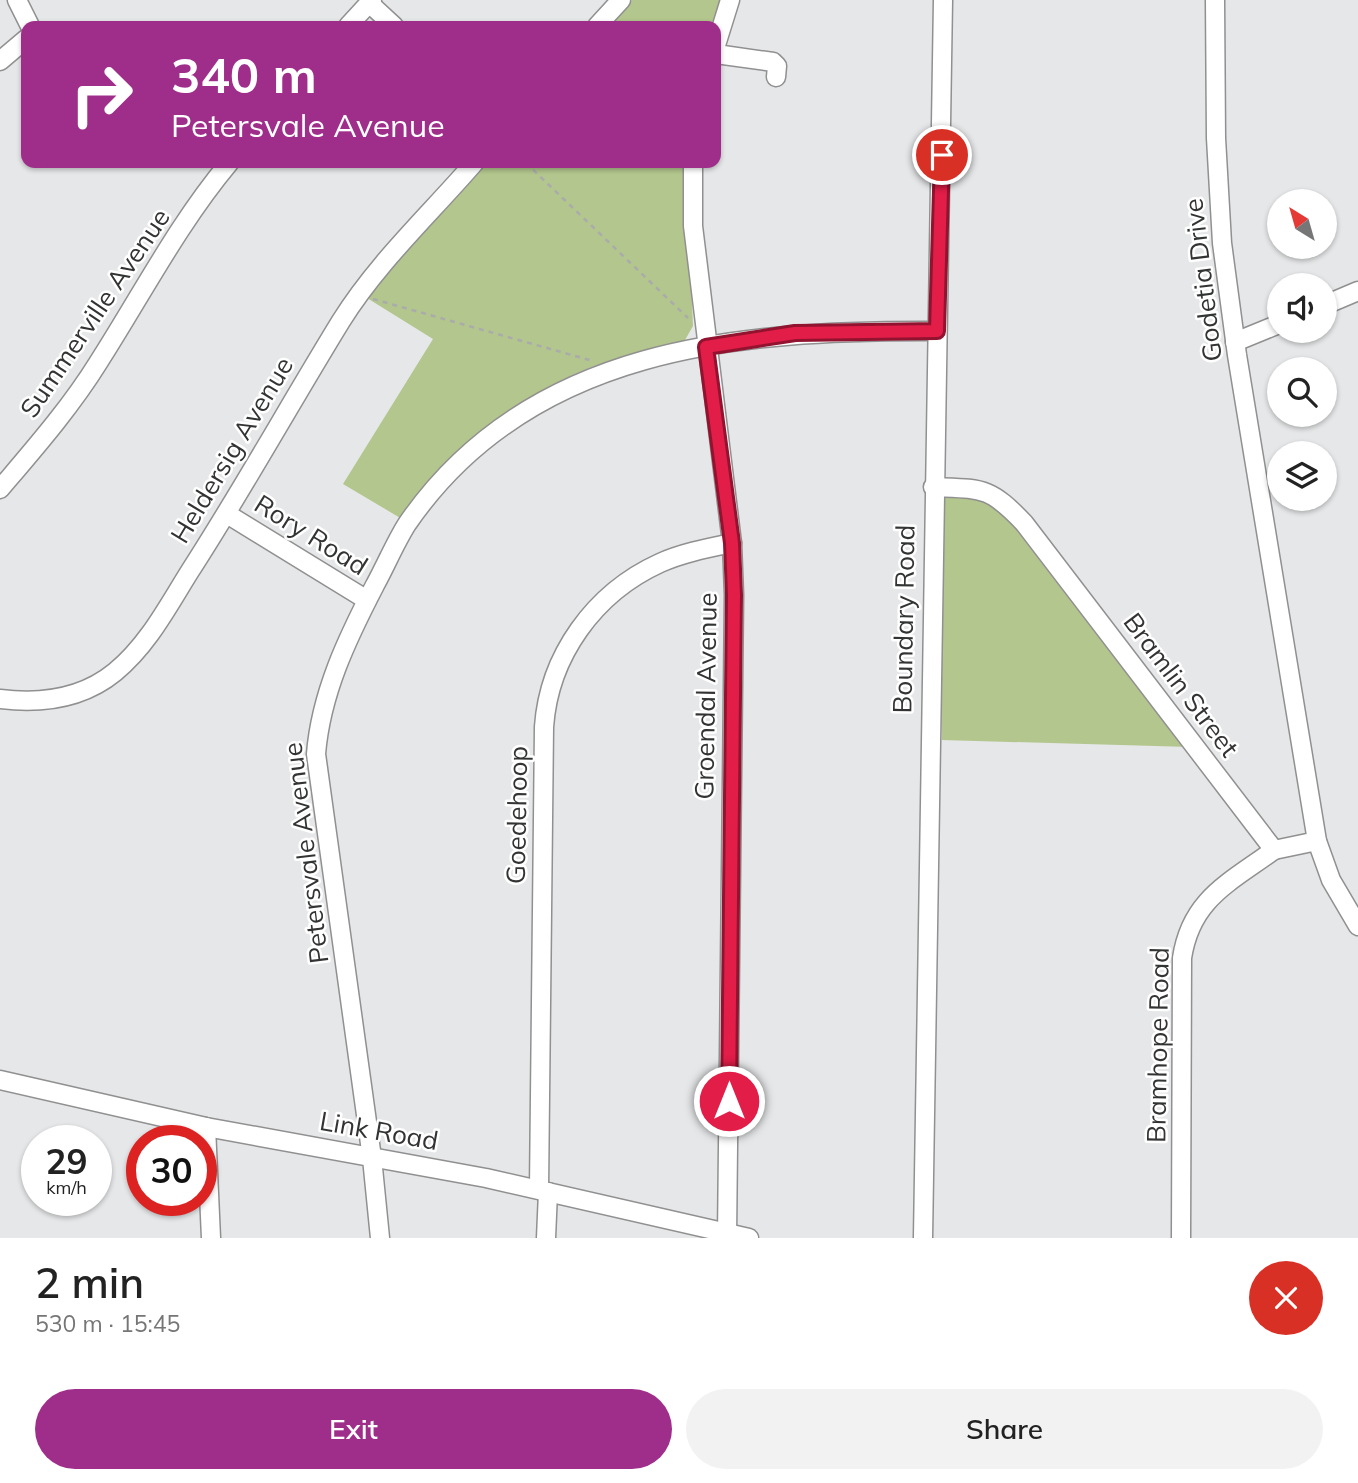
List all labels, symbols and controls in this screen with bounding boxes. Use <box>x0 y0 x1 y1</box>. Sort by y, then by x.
text: 340 m <box>171 44 317 105</box>
icon: right <box>56 49 147 140</box>
text: Petersvale Avenue <box>171 105 445 145</box>
pin <box>912 125 972 185</box>
icon: arrive <box>923 136 961 174</box>
north arrow <box>1267 189 1337 259</box>
map controls <box>1267 189 1337 511</box>
street label: Godetia Drive <box>1176 197 1229 363</box>
street label: Summerville Avenue <box>12 202 177 424</box>
button: sound <box>1267 273 1337 343</box>
street label: Heldersig Avenue <box>163 351 300 549</box>
button: search <box>1267 357 1337 427</box>
button: layers <box>1267 441 1337 511</box>
street label: Rory Road <box>249 487 374 582</box>
street label: Boundary Road <box>885 524 922 714</box>
street label: Groendal Avenue <box>687 592 724 800</box>
street label: Bramlin Street <box>1117 606 1246 763</box>
street label: Petersvale Avenue <box>276 741 335 965</box>
street label: Goedehoop <box>499 746 534 884</box>
street label: Bramhope Road <box>1139 947 1176 1143</box>
position arrow <box>692 1064 766 1138</box>
street label: Link Road <box>317 1104 441 1157</box>
speed limit sign: 30 <box>126 1125 217 1216</box>
text: 29 <box>45 1139 88 1183</box>
text: km/h <box>46 1176 87 1199</box>
text: 2 min <box>35 1256 144 1309</box>
button: close <box>1249 1261 1323 1335</box>
text: 530 m · 15:45 <box>35 1309 180 1338</box>
button: Exit <box>35 1389 672 1469</box>
button: Share <box>686 1389 1323 1469</box>

